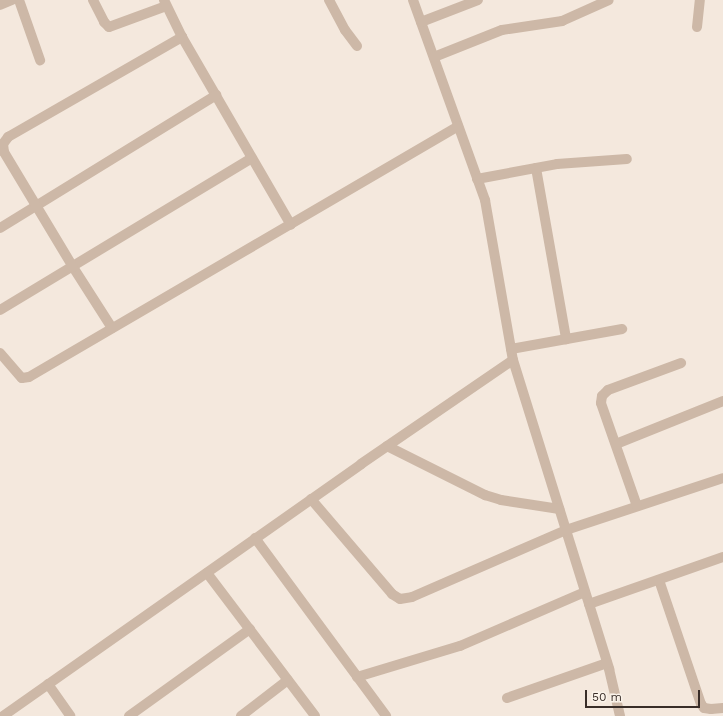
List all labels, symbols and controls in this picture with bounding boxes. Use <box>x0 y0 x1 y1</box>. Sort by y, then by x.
scale bar <box>587 682 702 708</box>
text: 50 m <box>592 690 622 704</box>

